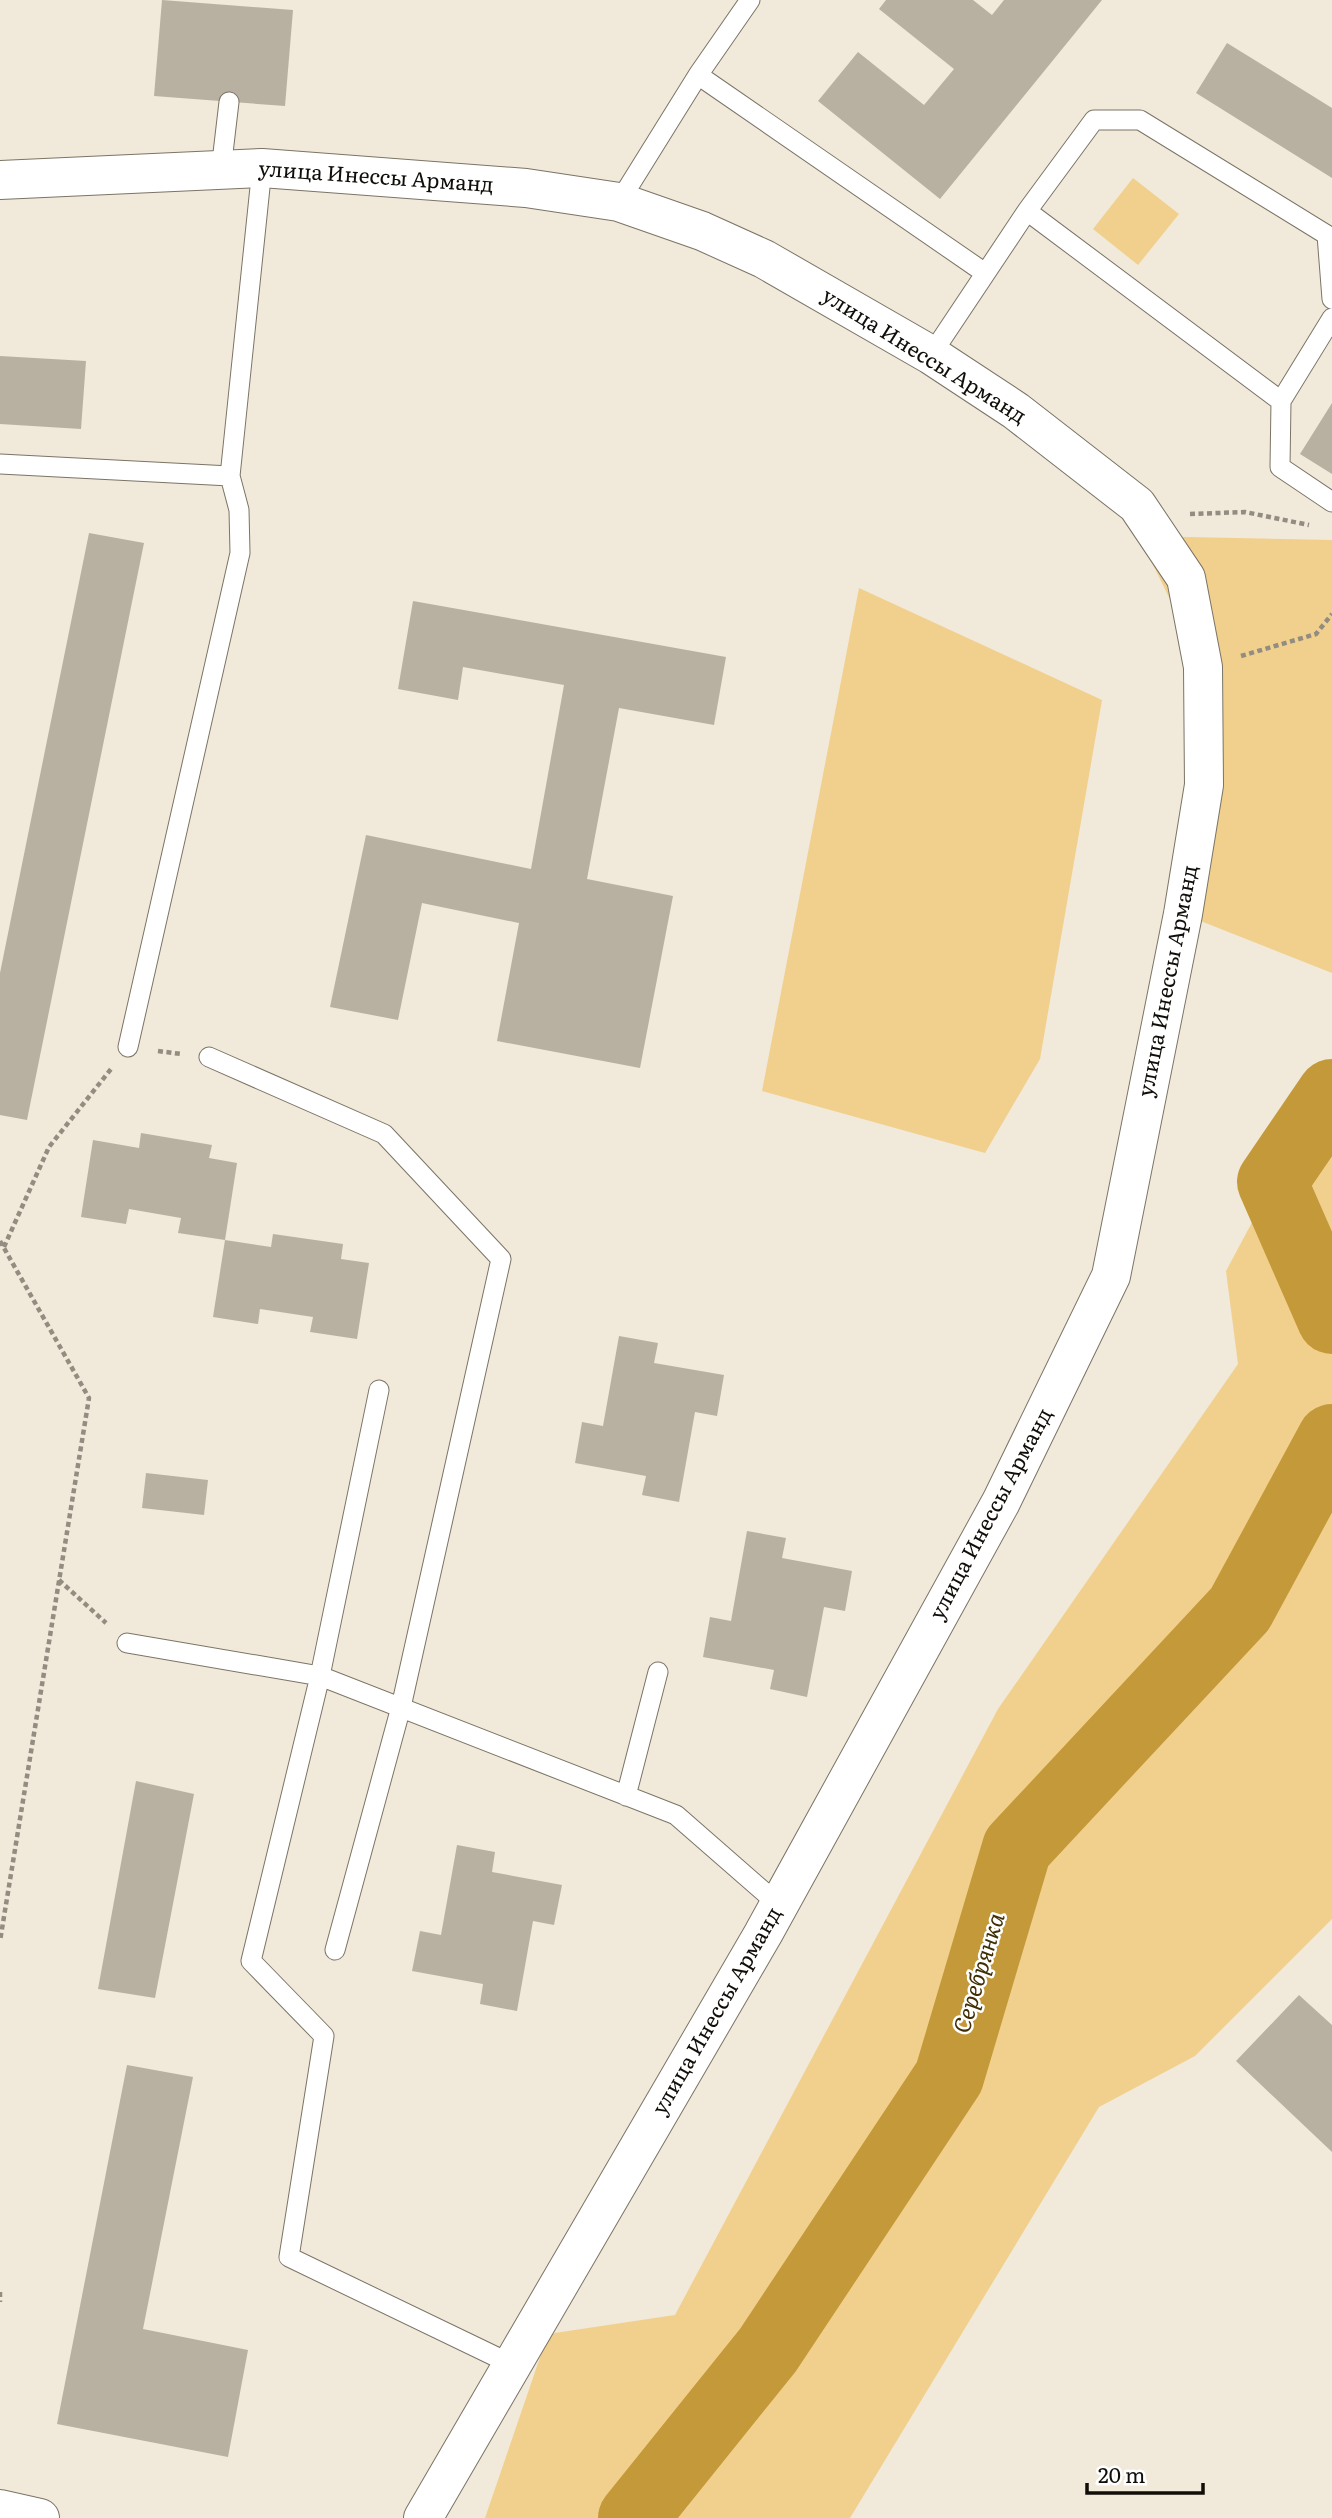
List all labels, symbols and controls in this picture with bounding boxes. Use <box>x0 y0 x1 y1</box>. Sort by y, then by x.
street label: улица Инессы Арманд <box>257 151 495 198</box>
street label: улица Инессы Арманд <box>817 278 1034 430</box>
street label: улица Инессы Арманд <box>1128 862 1203 1099</box>
street label: улица Инессы Арманд <box>920 1401 1058 1624</box>
street label: улица Инессы Арманд <box>642 1900 787 2120</box>
water label: Серебрянка <box>943 1908 1012 2037</box>
scale bar <box>1087 2452 1202 2496</box>
text: 20 m <box>1098 2458 1145 2489</box>

